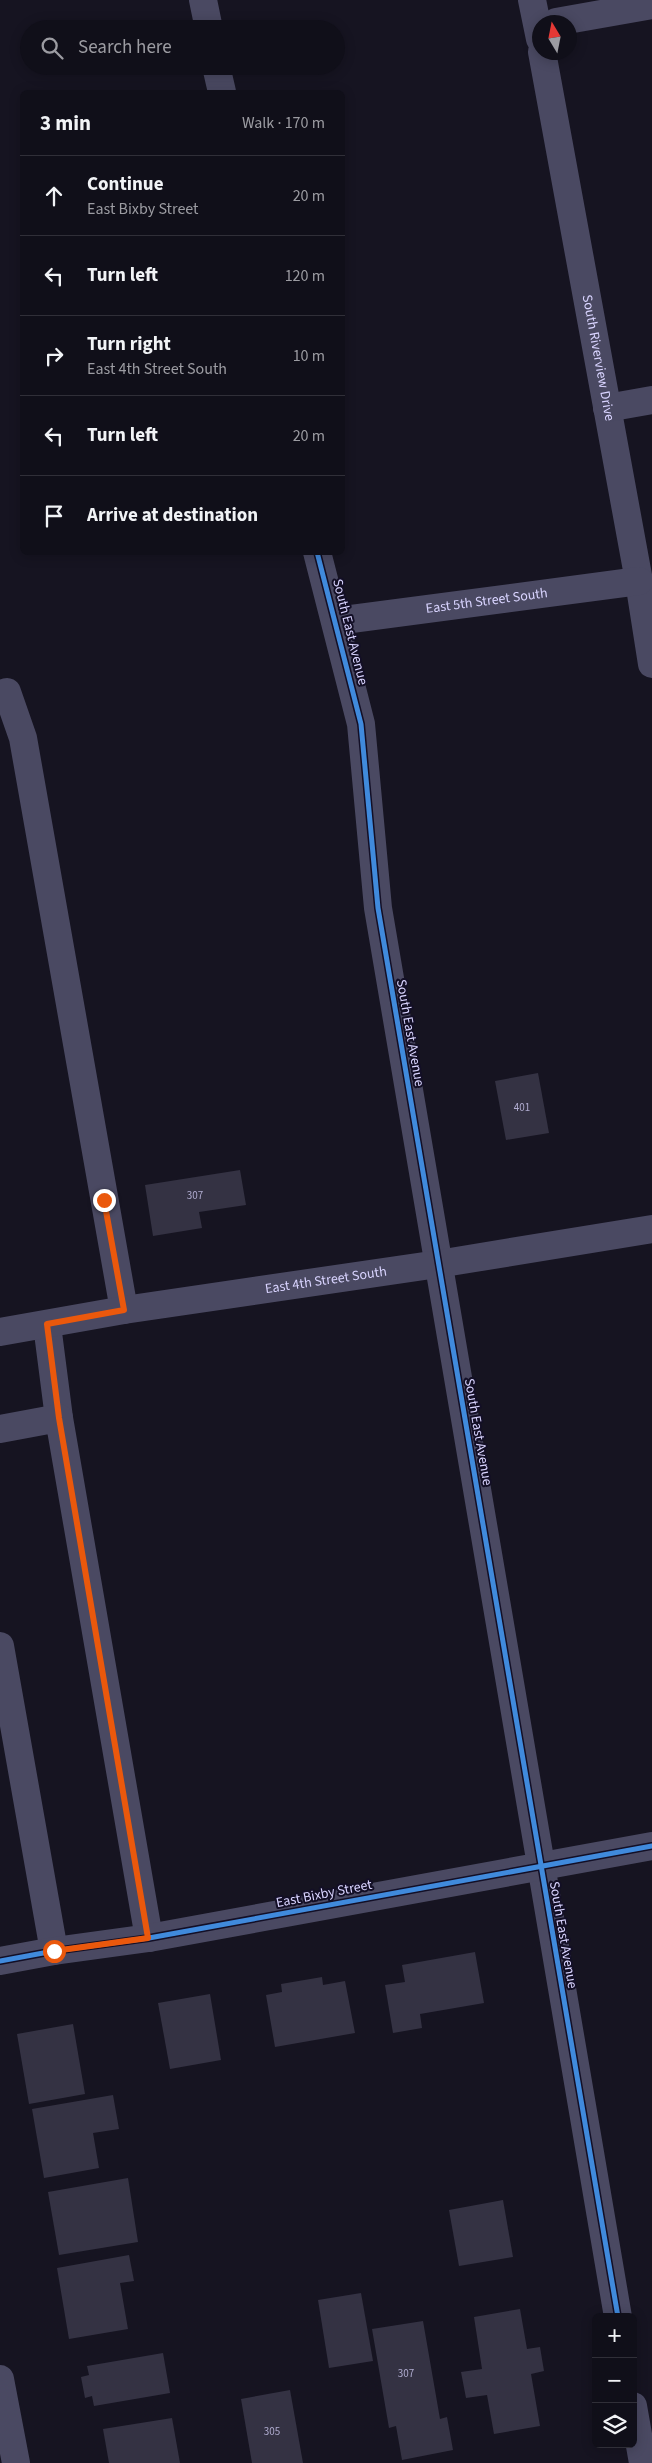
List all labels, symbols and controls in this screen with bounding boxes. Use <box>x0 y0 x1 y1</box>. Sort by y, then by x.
north arrow <box>532 15 577 60</box>
search box <box>20 20 345 75</box>
icon: search <box>38 34 66 62</box>
text: Search here <box>78 34 172 61</box>
text: 3 min <box>40 108 91 138</box>
text: Walk · 170 m <box>242 112 325 134</box>
text: Continue <box>87 171 164 198</box>
icon: ahead <box>40 182 68 210</box>
text: 20 m <box>293 185 325 207</box>
text: East Bixby Street <box>87 198 199 220</box>
icon: left <box>40 262 68 290</box>
text: Turn left <box>87 262 158 289</box>
text: 120 m <box>285 265 325 287</box>
street label: South Riverview Drive <box>577 293 620 423</box>
text: Turn right <box>87 331 171 358</box>
icon: right <box>40 342 68 370</box>
text: 10 m <box>293 345 325 367</box>
text: East 4th Street South <box>87 358 227 380</box>
icon: left <box>40 422 68 450</box>
text: Turn left <box>87 422 158 449</box>
text: 20 m <box>293 425 325 447</box>
icon: arrive <box>40 502 68 530</box>
text: Arrive at destination <box>87 502 258 529</box>
street label: South East Avenue <box>327 577 373 687</box>
street label: East 5th Street South <box>425 583 549 619</box>
street label: South East Avenue <box>391 978 429 1088</box>
house number: 401 <box>514 1100 530 1115</box>
house number: 307 <box>187 1188 203 1203</box>
route end <box>93 1189 116 1212</box>
street label: East 4th Street South <box>264 1262 388 1299</box>
street label: South East Avenue <box>459 1377 497 1487</box>
street label: East Bixby Street <box>274 1875 374 1913</box>
street label: South East Avenue <box>544 1880 582 1990</box>
route start <box>43 1940 66 1963</box>
map controls <box>592 2313 637 2448</box>
button: + <box>592 2313 637 2358</box>
button: − <box>592 2358 637 2403</box>
house number: 307 <box>398 2366 414 2381</box>
button: layers <box>592 2403 637 2448</box>
house number: 305 <box>264 2424 280 2439</box>

